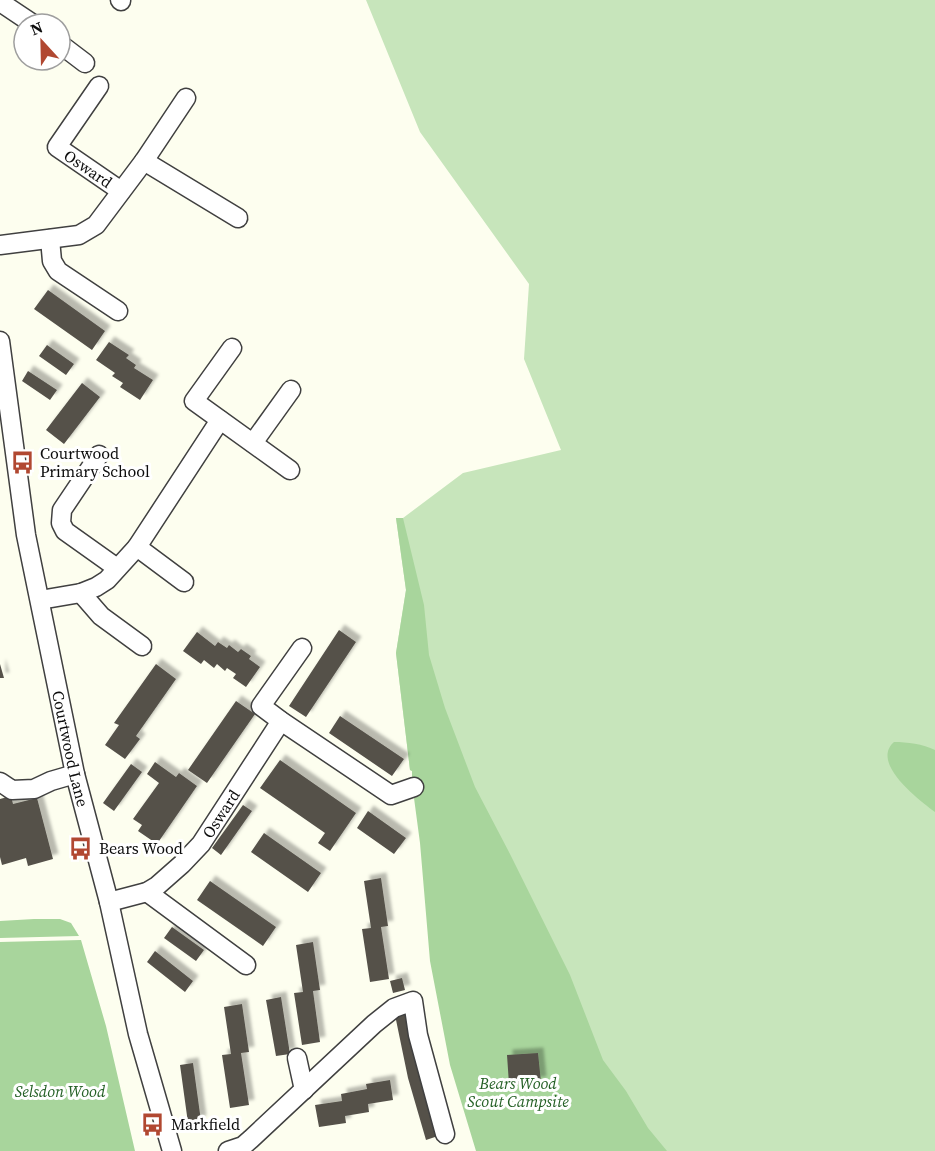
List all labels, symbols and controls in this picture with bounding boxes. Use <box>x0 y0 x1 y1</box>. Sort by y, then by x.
north arrow <box>12 12 72 72</box>
text: N <box>27 16 46 40</box>
street label: Osward <box>60 144 117 193</box>
place label: Courtwood Primary School <box>40 442 150 482</box>
bus stop icon: Courtwood Primary School <box>9 449 35 475</box>
street label: Courtwood Lane <box>47 689 94 809</box>
street label: Osward <box>197 785 245 842</box>
bus stop icon: Bears Wood <box>68 835 94 861</box>
place label: Bears Wood <box>99 837 183 859</box>
park label: Bears Wood Scout Campsite <box>467 1072 569 1112</box>
park label: Selsdon Wood <box>15 1080 106 1102</box>
bus stop icon: Markfield <box>140 1111 166 1137</box>
place label: Markfield <box>171 1113 240 1135</box>

